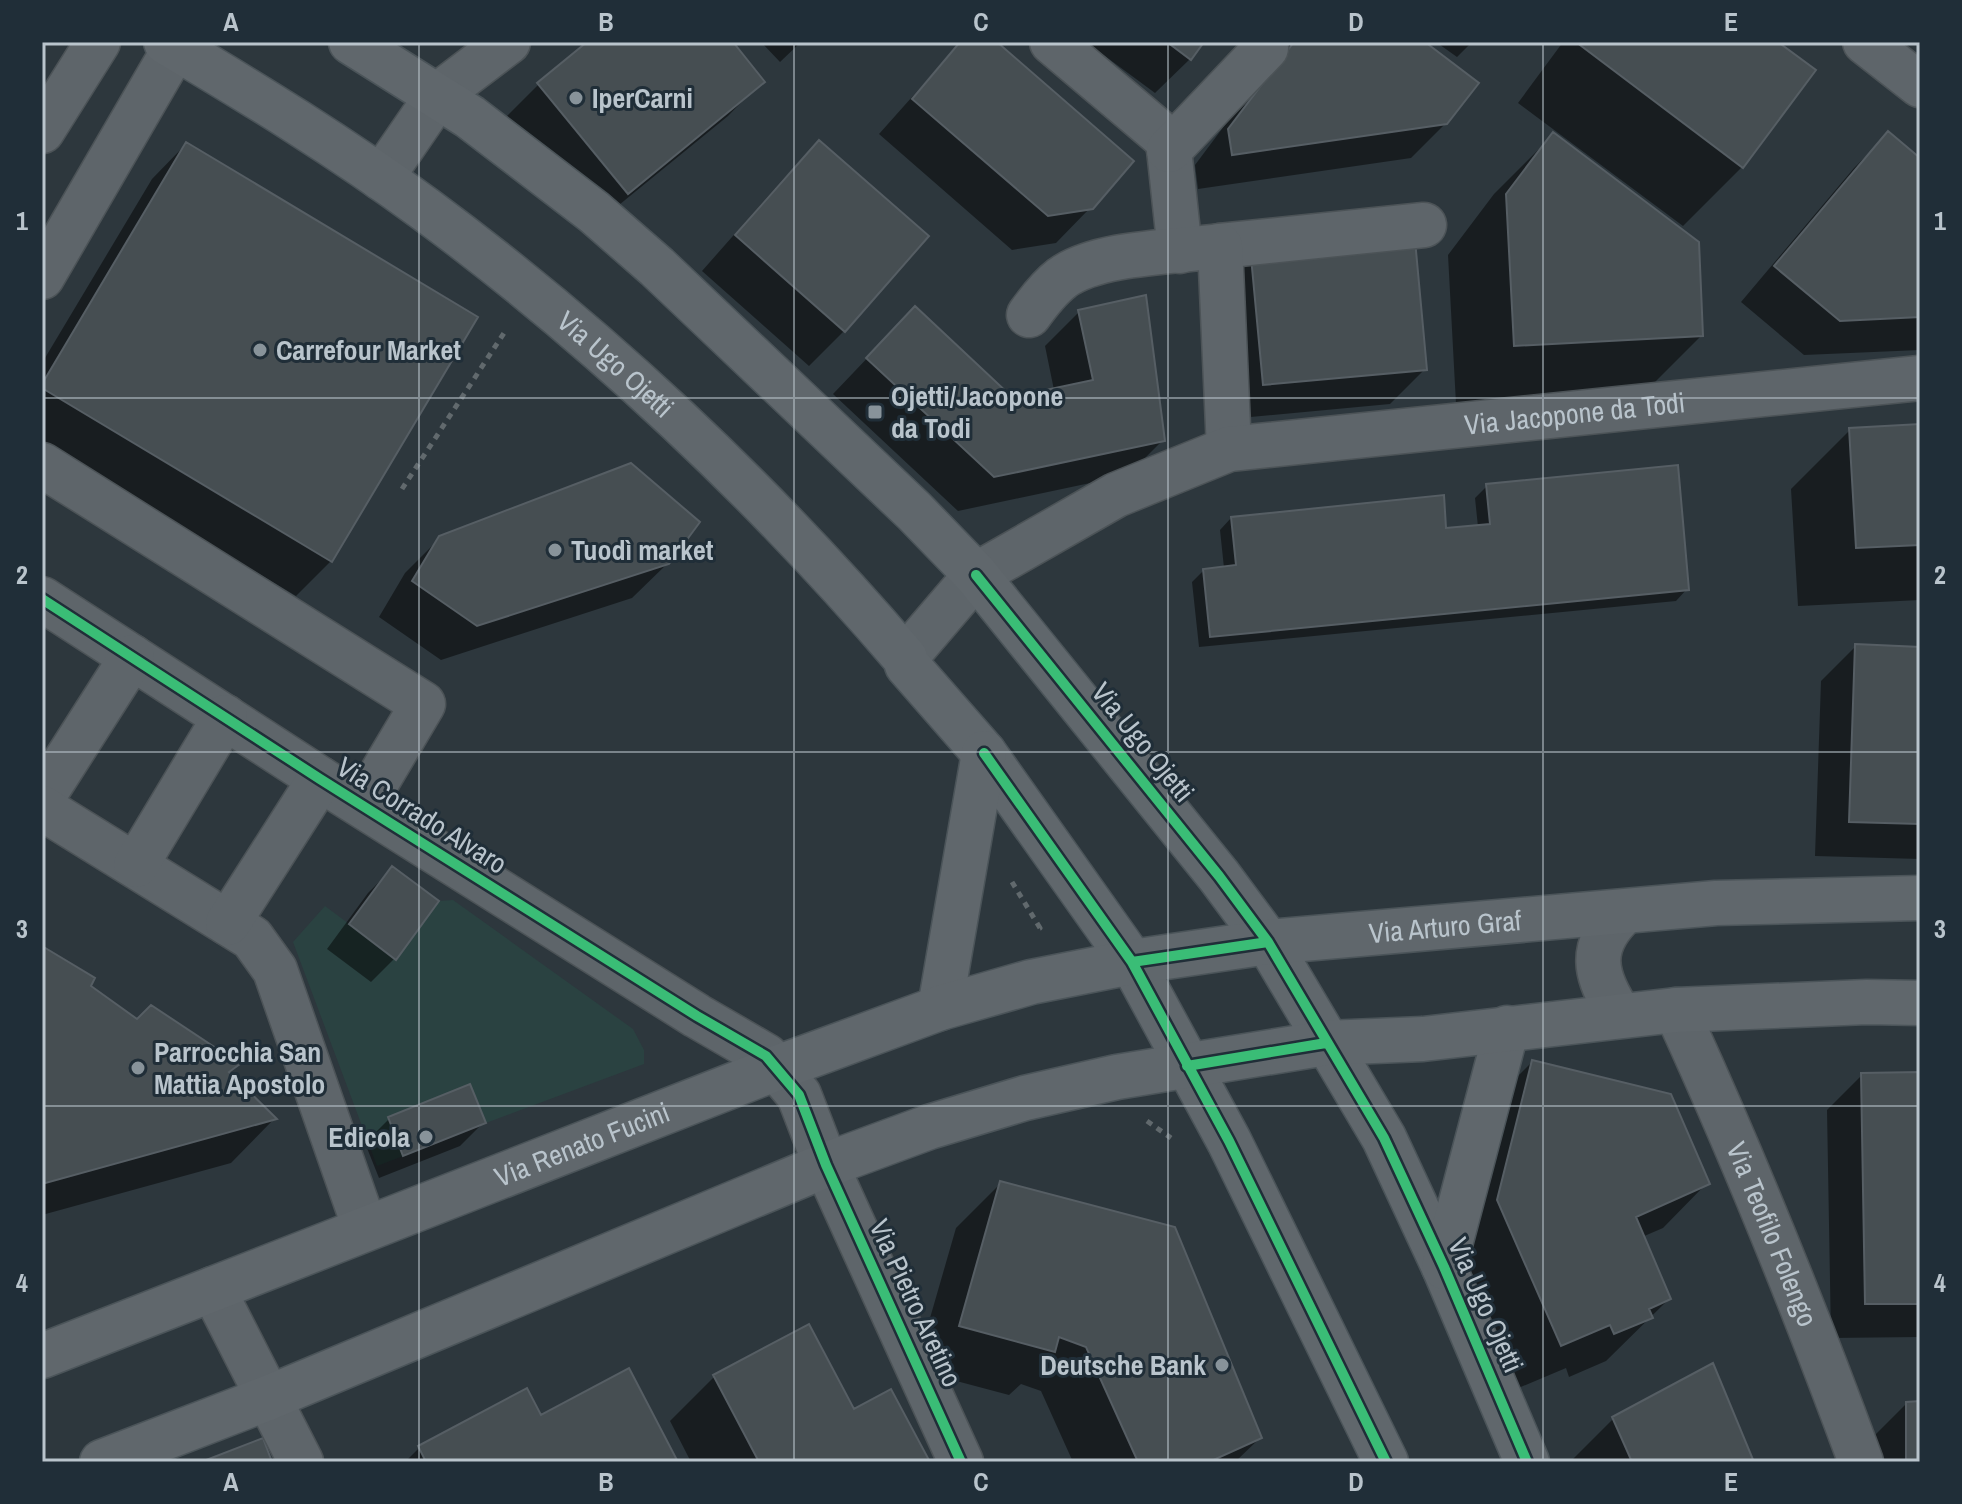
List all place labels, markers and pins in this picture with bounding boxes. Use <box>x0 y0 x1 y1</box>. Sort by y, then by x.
place label: IperCarni <box>592 79 693 117</box>
marker: IperCarni <box>567 89 585 107</box>
place label: Carrefour Market <box>276 331 461 369</box>
marker: Carrefour Market <box>251 341 269 359</box>
place label: Ojetti/Jacopone da Todi <box>891 377 1063 447</box>
marker: Ojetti/Jacopone da Todi <box>866 403 884 421</box>
place label: Tuodì market <box>571 531 714 569</box>
marker: Tuodì market <box>546 541 564 559</box>
place label: Parrocchia San Mattia Apostolo <box>154 1033 325 1103</box>
marker: Parrocchia San Mattia Apostolo <box>129 1059 147 1077</box>
place label: Edicola <box>328 1118 410 1156</box>
marker: Edicola <box>417 1128 435 1146</box>
place label: Deutsche Bank <box>1040 1346 1206 1384</box>
marker: Deutsche Bank <box>1213 1356 1231 1374</box>

